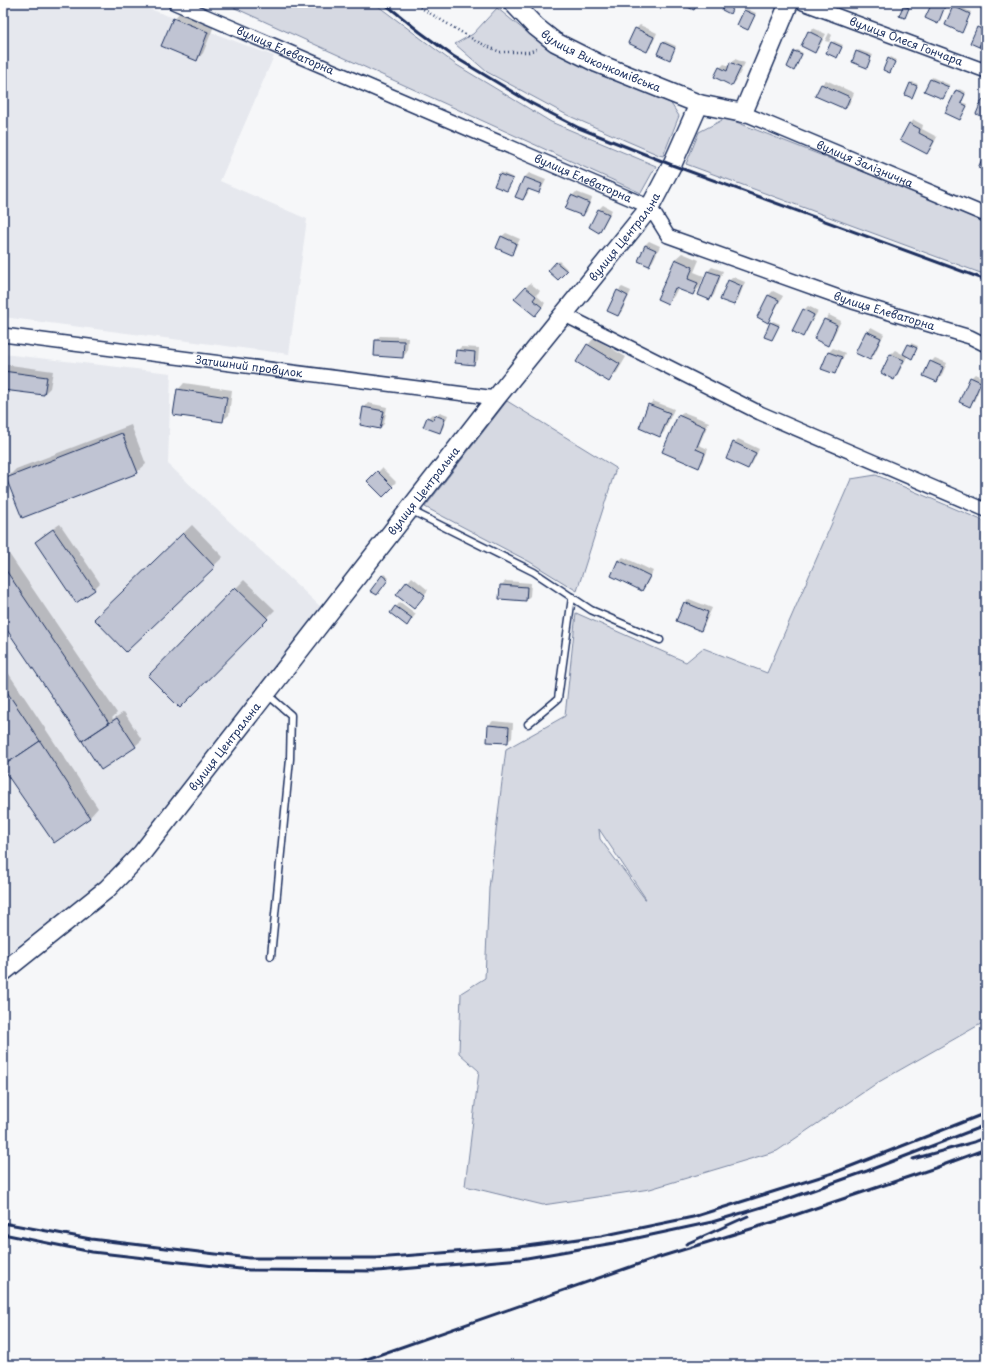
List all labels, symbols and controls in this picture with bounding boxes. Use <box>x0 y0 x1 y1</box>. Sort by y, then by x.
street label: вулиця Олеся Гончара <box>847 12 966 70</box>
street label: вулиця Елеваторна <box>234 21 337 78</box>
street label: вулиця Виконкомівська <box>538 25 664 96</box>
street label: вулиця Залізнична <box>814 136 916 192</box>
street label: вулиця Елеваторна <box>532 149 635 206</box>
street label: вулиця Центральна <box>584 189 664 285</box>
street label: вулиця Елеваторна <box>831 287 937 334</box>
street label: Затишний провулок <box>194 351 304 381</box>
street label: вулиця Центральна <box>383 443 463 539</box>
street label: вулиця Центральна <box>184 698 264 794</box>

